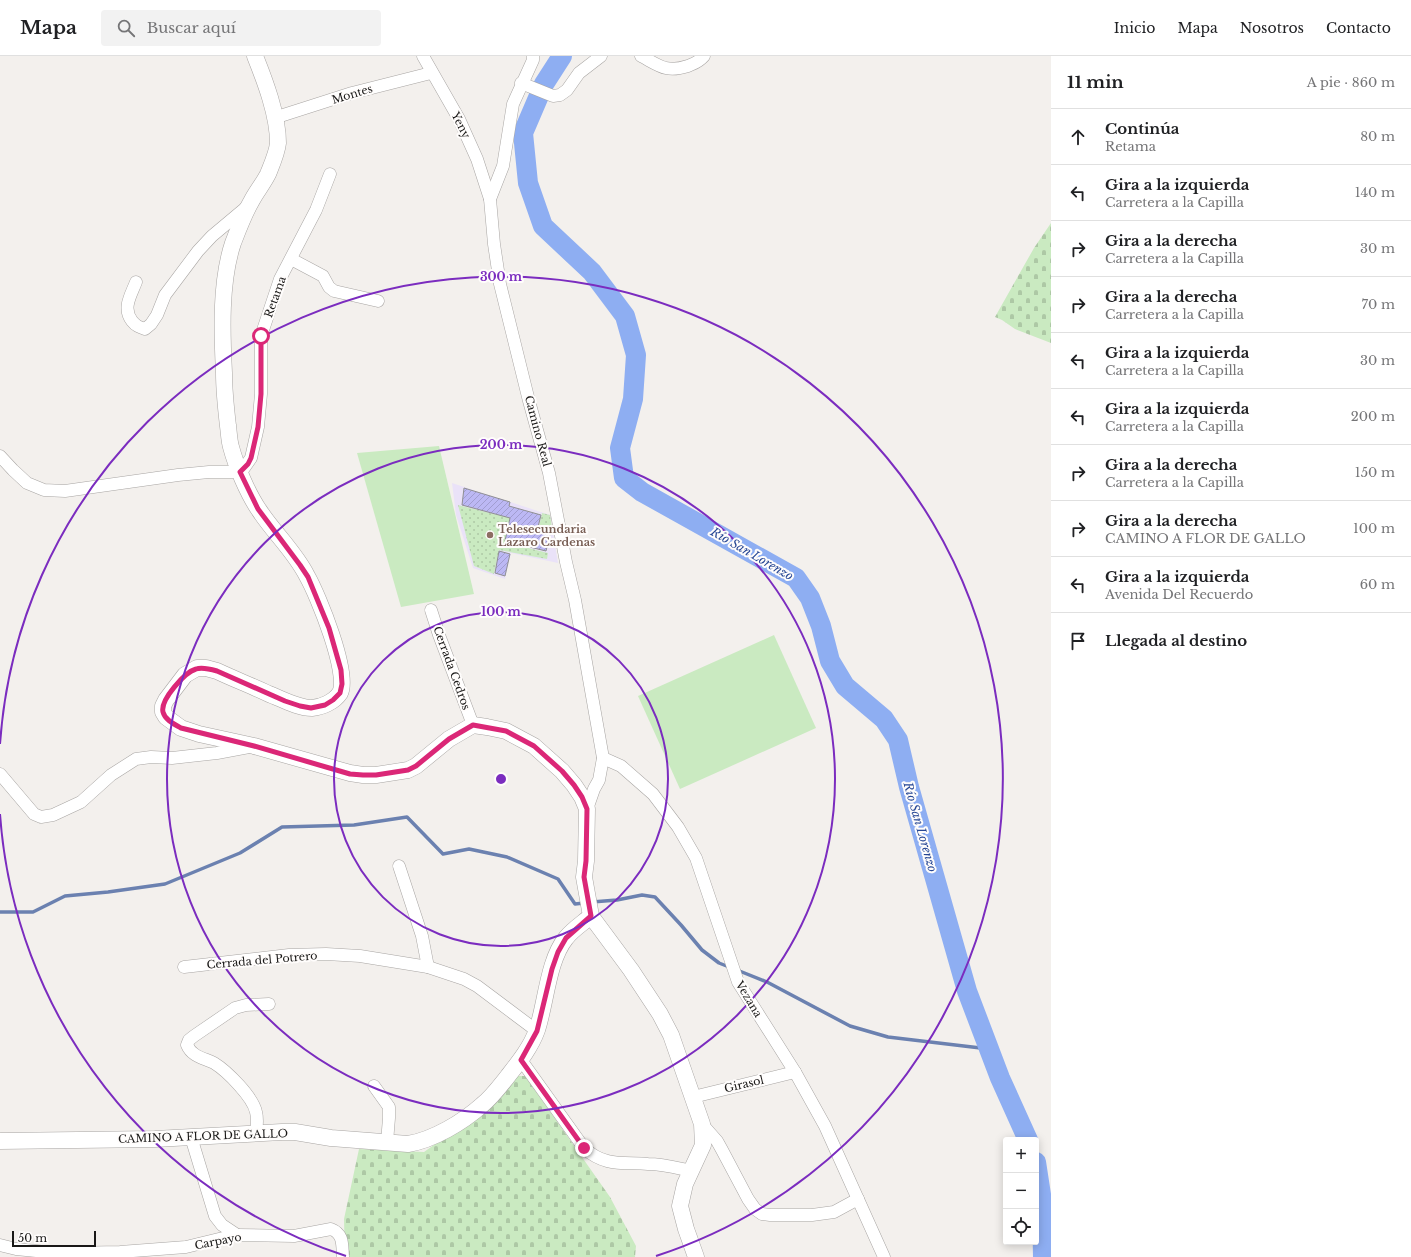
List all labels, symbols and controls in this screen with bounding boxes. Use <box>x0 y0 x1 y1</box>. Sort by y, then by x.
search box <box>101 10 381 46</box>
text: Mapa <box>20 16 77 39</box>
icon: search <box>115 17 137 39</box>
text: Buscar aquí <box>147 18 236 37</box>
text: Inicio <box>1114 19 1155 37</box>
text: Mapa <box>1177 19 1218 37</box>
text: Nosotros <box>1240 19 1304 37</box>
text: Contacto <box>1326 19 1391 37</box>
text: 11 min <box>1067 72 1124 93</box>
text: A pie · 860 m <box>1307 74 1395 91</box>
street label: Montes <box>330 81 374 107</box>
street label: Yeny <box>448 109 474 141</box>
text: Continúa <box>1105 119 1179 138</box>
icon: ahead <box>1067 126 1089 148</box>
text: 80 m <box>1360 128 1395 145</box>
text: Retama <box>1105 138 1156 155</box>
text: Gira a la izquierda <box>1105 175 1249 194</box>
icon: left <box>1067 182 1089 204</box>
text: 140 m <box>1355 184 1395 201</box>
text: Carretera a la Capilla <box>1105 194 1244 211</box>
text: Gira a la derecha <box>1105 231 1237 250</box>
icon: right <box>1067 238 1089 260</box>
text: 30 m <box>1360 240 1395 257</box>
text: Carretera a la Capilla <box>1105 250 1244 267</box>
text: 300 m <box>480 269 523 284</box>
street label: Retama <box>261 274 289 320</box>
text: Gira a la derecha <box>1105 287 1237 306</box>
icon: right <box>1067 294 1089 316</box>
text: 70 m <box>1362 296 1395 313</box>
text: Carretera a la Capilla <box>1105 306 1244 323</box>
route start <box>252 327 270 345</box>
text: Gira a la izquierda <box>1105 343 1249 362</box>
icon: left <box>1067 350 1089 372</box>
text: 30 m <box>1360 352 1395 369</box>
text: Carretera a la Capilla <box>1105 362 1244 379</box>
street label: Camino Real <box>522 394 554 468</box>
text: Gira a la izquierda <box>1105 399 1249 418</box>
icon: left <box>1067 406 1089 428</box>
text: 200 m <box>1351 408 1395 425</box>
text: Carretera a la Capilla <box>1105 418 1244 435</box>
text: 200 m <box>480 437 523 452</box>
text: Gira a la derecha <box>1105 455 1237 474</box>
icon: right <box>1067 462 1089 484</box>
text: 150 m <box>1355 464 1395 481</box>
text: Carretera a la Capilla <box>1105 474 1244 491</box>
text: Gira a la derecha <box>1105 511 1237 530</box>
icon: right <box>1067 518 1089 540</box>
text: 100 m <box>1353 520 1395 537</box>
place label: Telesecundaria Lazaro Cardenas <box>498 522 595 549</box>
water label: Río San Lorenzo <box>707 523 796 583</box>
marker: Telesecundaria Lazaro Cardenas <box>485 530 495 540</box>
text: CAMINO A FLOR DE GALLO <box>1105 530 1306 547</box>
text: Gira a la izquierda <box>1105 567 1249 586</box>
icon: left <box>1067 574 1089 596</box>
text: 60 m <box>1360 576 1395 593</box>
text: Avenida Del Recuerdo <box>1105 586 1253 603</box>
text: 100 m <box>481 604 522 619</box>
street label: Cerrada Cedros <box>430 624 474 712</box>
icon: arrive <box>1067 630 1089 652</box>
text: Llegada al destino <box>1105 631 1247 650</box>
centre of rings <box>494 772 508 786</box>
water label: Río San Lorenzo <box>900 779 940 873</box>
street label: Cerrada del Potrero <box>206 948 318 972</box>
street label: Vezana <box>732 977 766 1020</box>
street label: Girasol <box>723 1073 766 1095</box>
street label: CAMINO A FLOR DE GALLO <box>118 1126 288 1146</box>
map controls <box>1003 1137 1039 1245</box>
button: + <box>1003 1137 1039 1173</box>
route end <box>575 1139 593 1157</box>
button: − <box>1003 1173 1039 1209</box>
button: locate <box>1003 1209 1039 1245</box>
scale bar <box>12 1229 96 1248</box>
street label: Carpayo <box>193 1230 243 1252</box>
text: 50 m <box>18 1231 47 1245</box>

